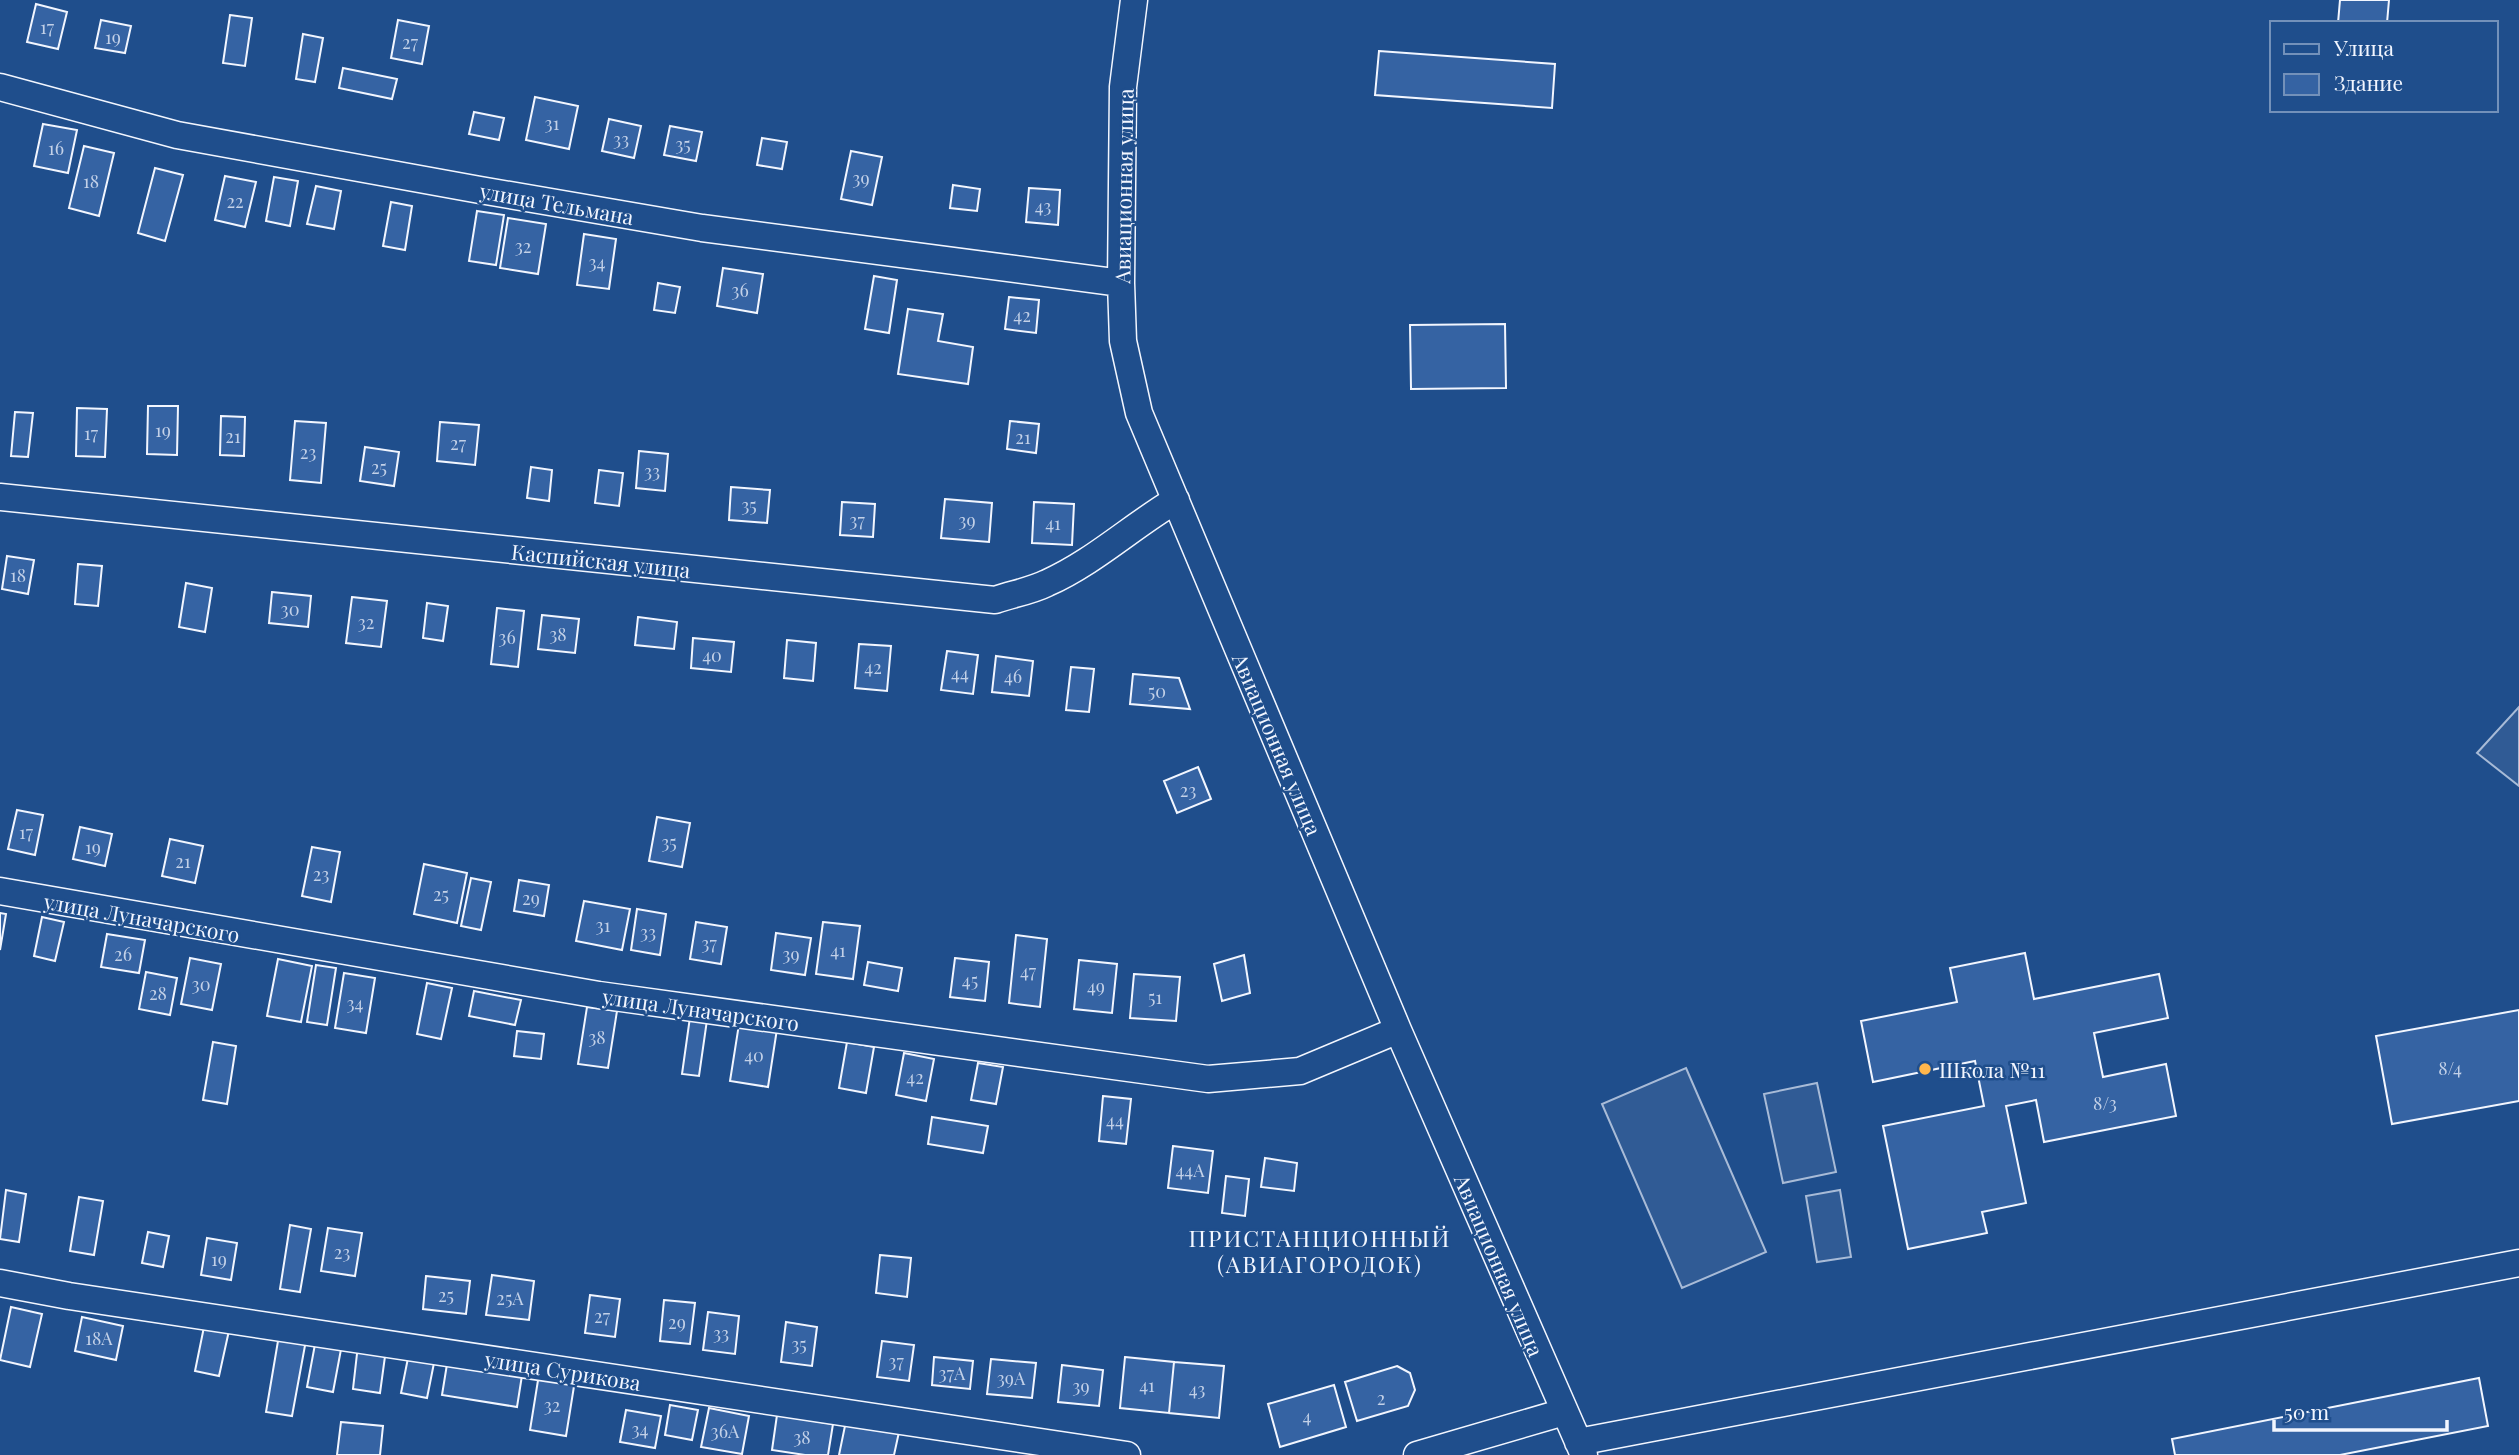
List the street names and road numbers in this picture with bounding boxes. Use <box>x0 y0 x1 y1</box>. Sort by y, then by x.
street label: Авиационная улица <box>1107 88 1139 285</box>
street label: улица Тельмана <box>477 176 637 230</box>
street label: Каспийская улица <box>510 537 692 583</box>
street label: Авиационная улица <box>1227 648 1329 840</box>
street label: улица Луначарского <box>41 886 242 948</box>
street label: улица Луначарского <box>600 981 801 1037</box>
street label: Авиационная улица <box>1449 1169 1551 1361</box>
street label: улица Сурикова <box>482 1344 643 1396</box>

